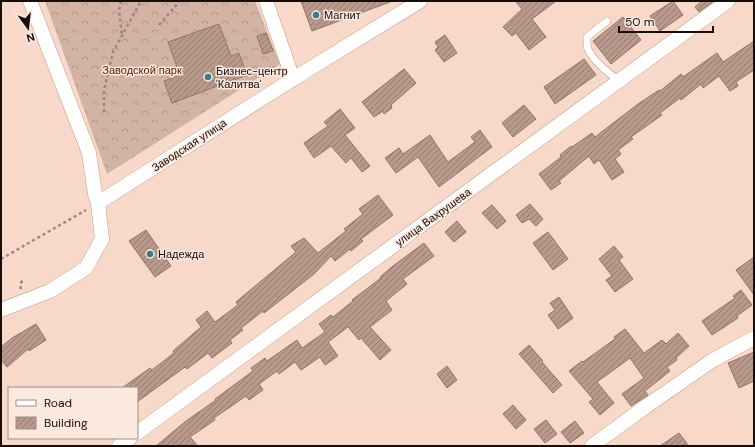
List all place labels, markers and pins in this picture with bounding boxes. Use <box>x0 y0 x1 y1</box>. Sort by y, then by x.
place label: Магнит <box>324 8 361 22</box>
marker: Магнит <box>311 10 321 20</box>
place label: Бизнес-центр 'Калитва' <box>216 64 288 91</box>
marker: Бизнес-центр 'Калитва' <box>203 72 213 82</box>
place label: Надежда <box>158 247 205 261</box>
marker: Надежда <box>145 249 155 259</box>

